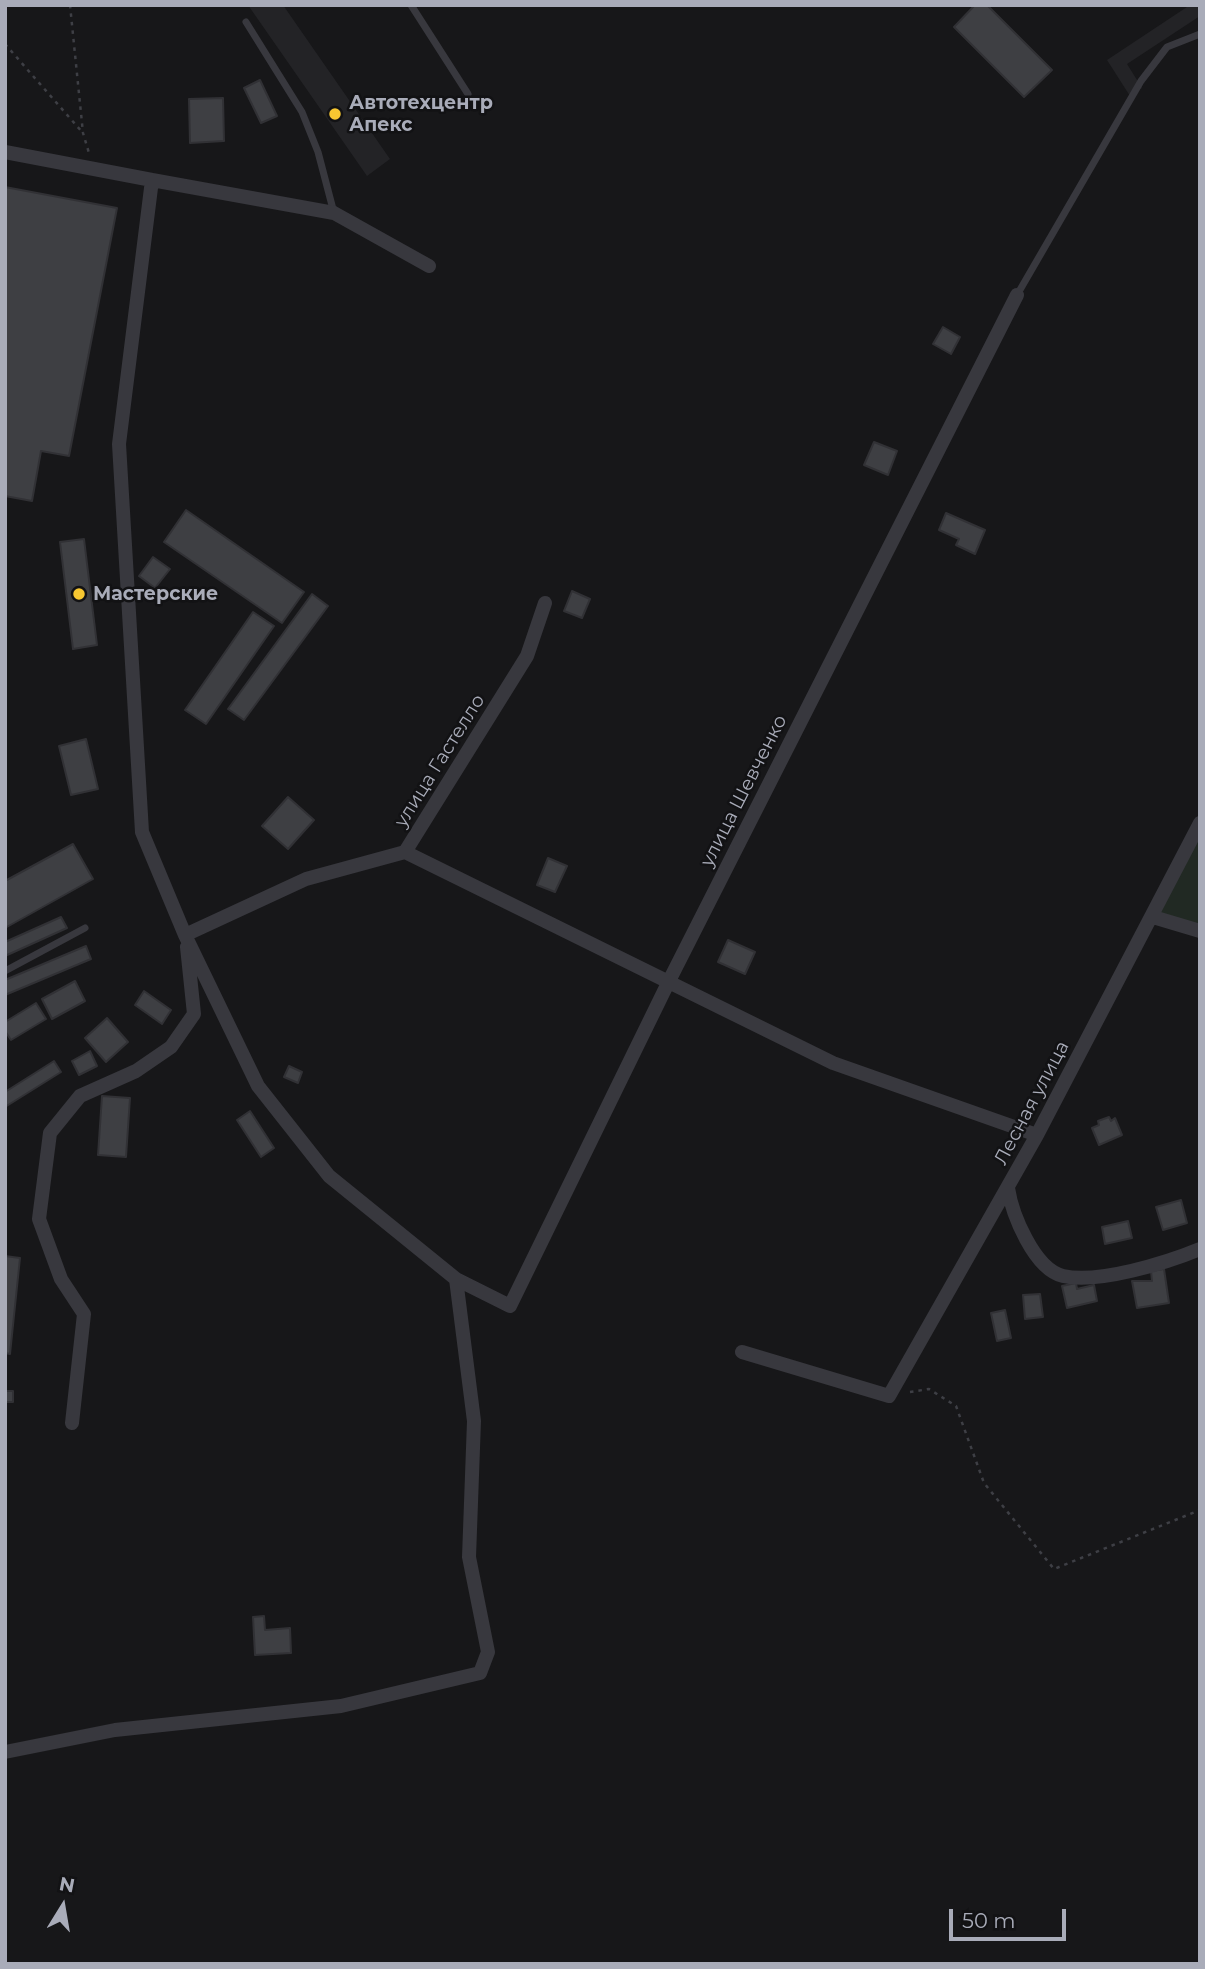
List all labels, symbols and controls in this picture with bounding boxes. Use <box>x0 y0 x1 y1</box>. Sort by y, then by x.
place label: Автотехцентр Апекс <box>349 92 493 136</box>
marker: Автотехцентр Апекс <box>327 106 343 122</box>
place label: Мастерские <box>93 583 218 605</box>
marker: Мастерские <box>71 586 87 602</box>
street label: улица Гастелло <box>390 690 490 832</box>
street label: улица Шевченко <box>696 711 792 871</box>
street label: Лесная улица <box>990 1037 1074 1169</box>
north arrow <box>28 1871 98 1941</box>
text: N <box>57 1872 77 1898</box>
scale bar <box>953 1896 1070 1940</box>
text: 50 m <box>962 1908 1016 1933</box>

